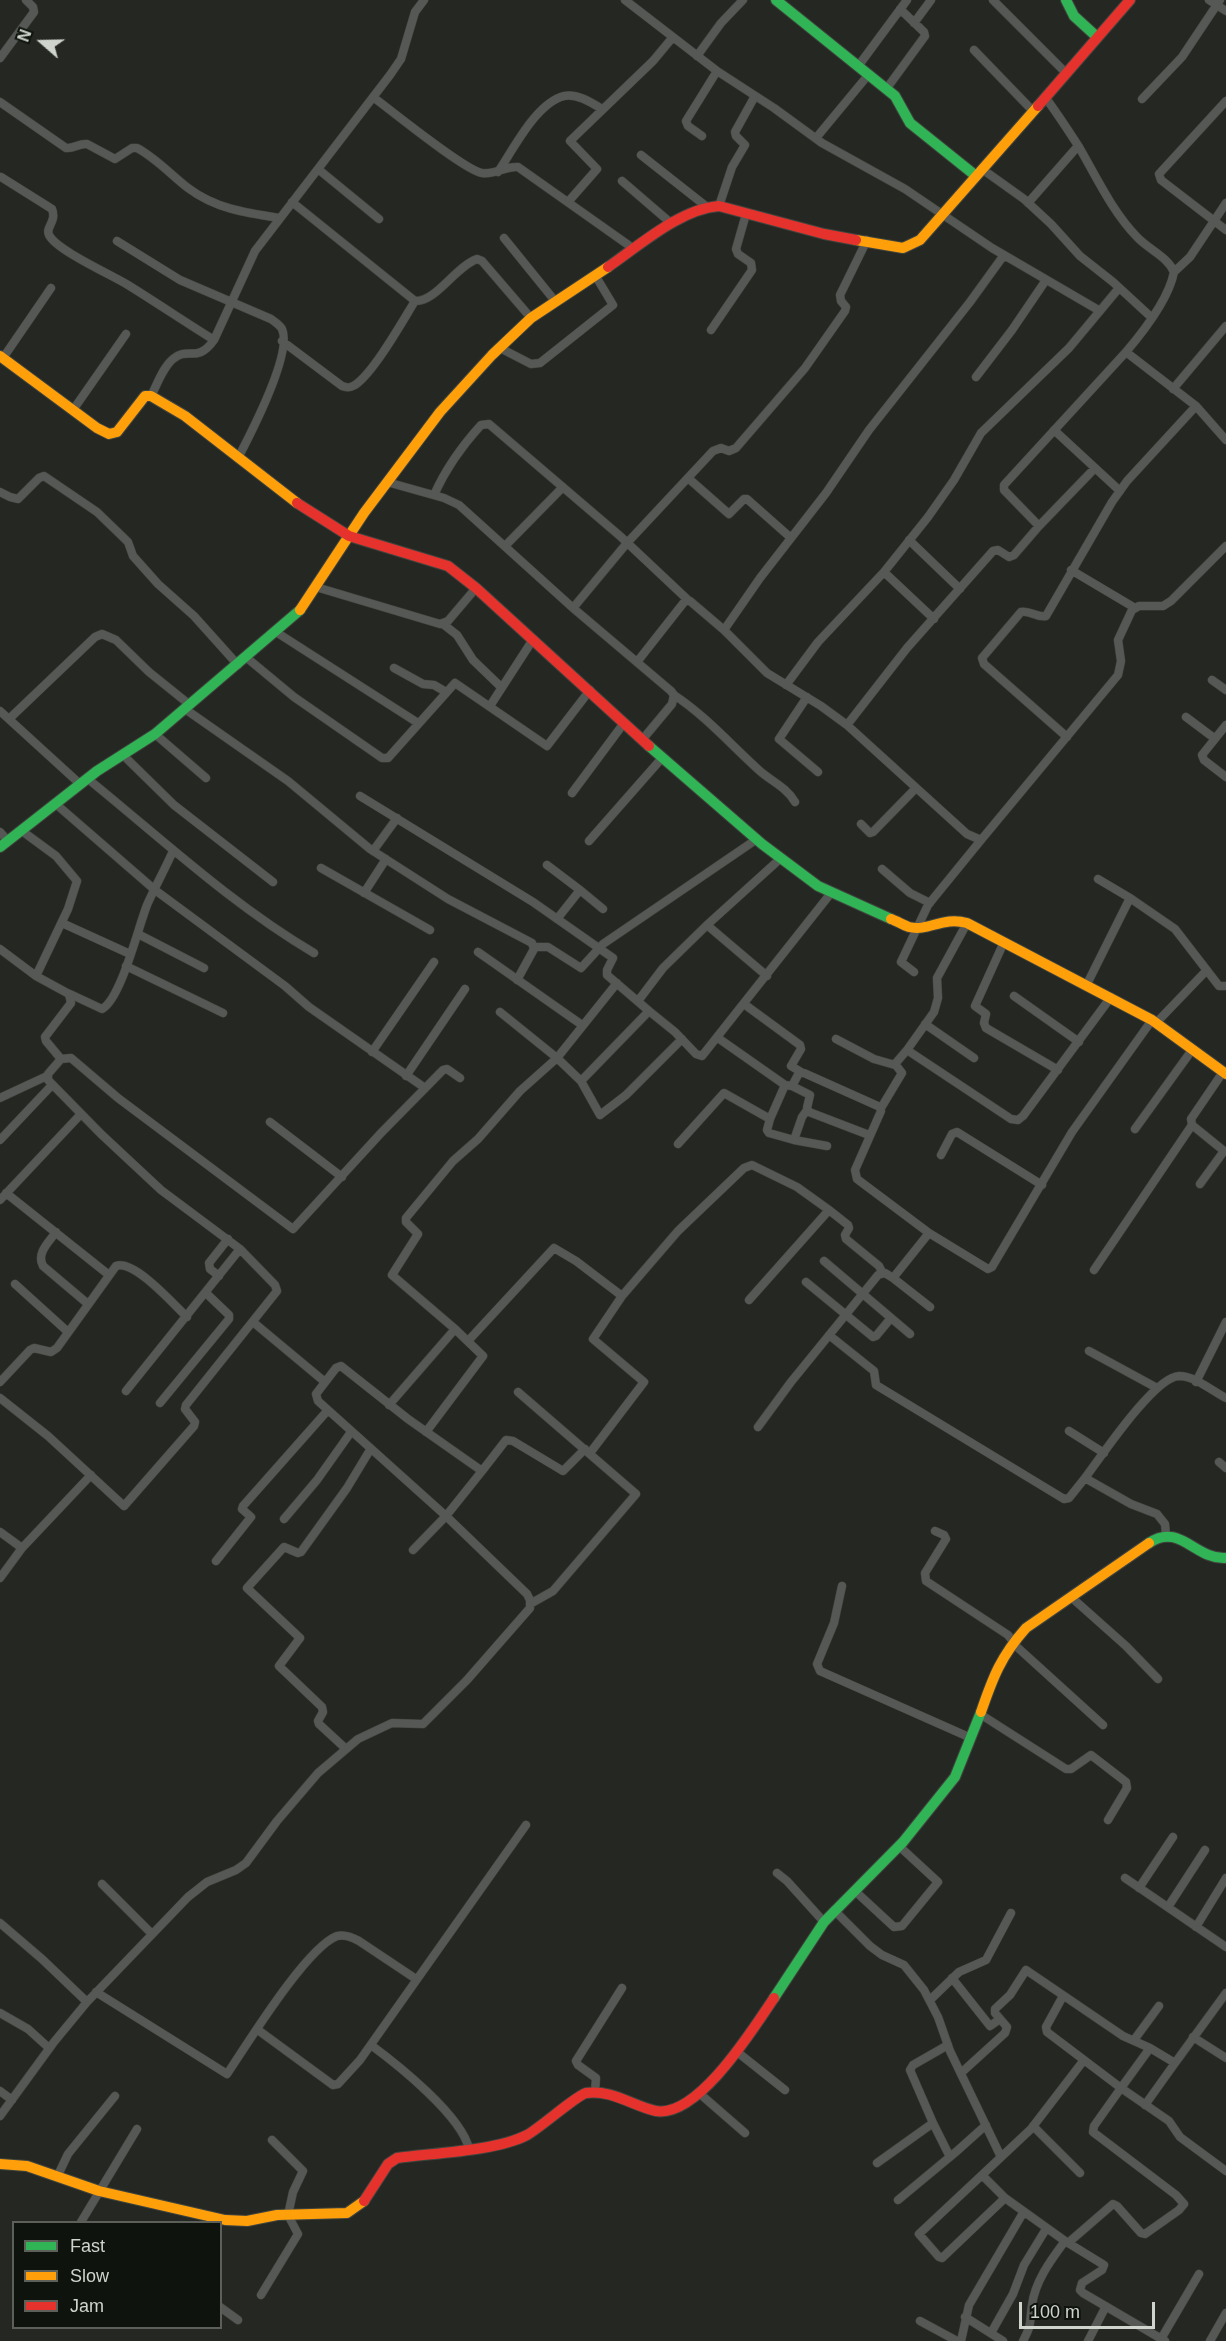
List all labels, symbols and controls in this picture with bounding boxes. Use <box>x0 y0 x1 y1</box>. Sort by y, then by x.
north arrow <box>12 12 72 72</box>
text: N <box>15 27 35 44</box>
legend <box>12 2221 222 2329</box>
text: Fast <box>70 2236 105 2256</box>
text: Slow <box>70 2266 109 2286</box>
scale bar <box>1022 2290 1158 2328</box>
text: Jam <box>70 2296 104 2316</box>
text: 100 m <box>1030 2302 1080 2322</box>

